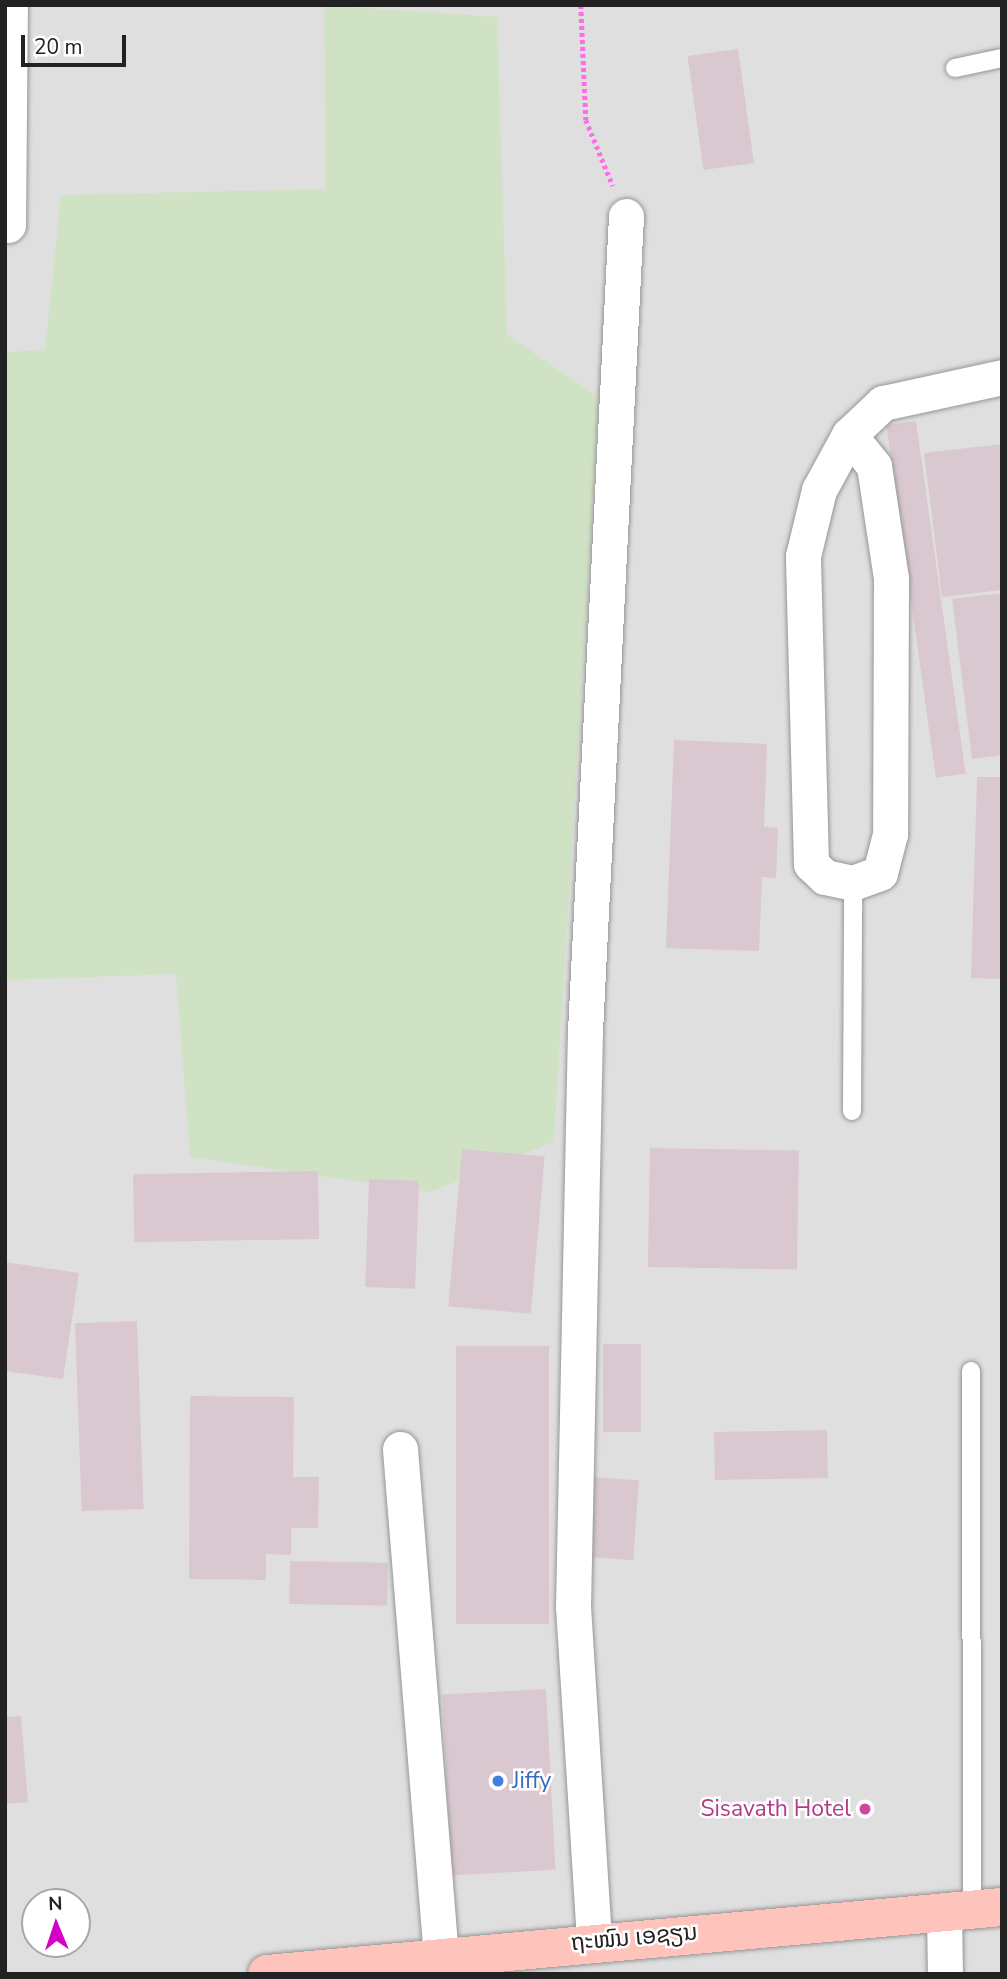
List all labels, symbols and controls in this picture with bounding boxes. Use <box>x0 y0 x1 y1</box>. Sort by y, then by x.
scale bar <box>24 21 130 65</box>
text: 20 m <box>34 33 83 61</box>
place label: Jiffy <box>512 1767 551 1795</box>
marker: Jiffy <box>490 1773 506 1789</box>
place label: Sisavath Hotel <box>700 1795 851 1823</box>
marker: Sisavath Hotel <box>857 1801 873 1817</box>
north arrow <box>21 1888 91 1958</box>
text: N <box>48 1891 63 1917</box>
street label: ຖະໜົນ ເອຊຽນ <box>569 1919 699 1957</box>

